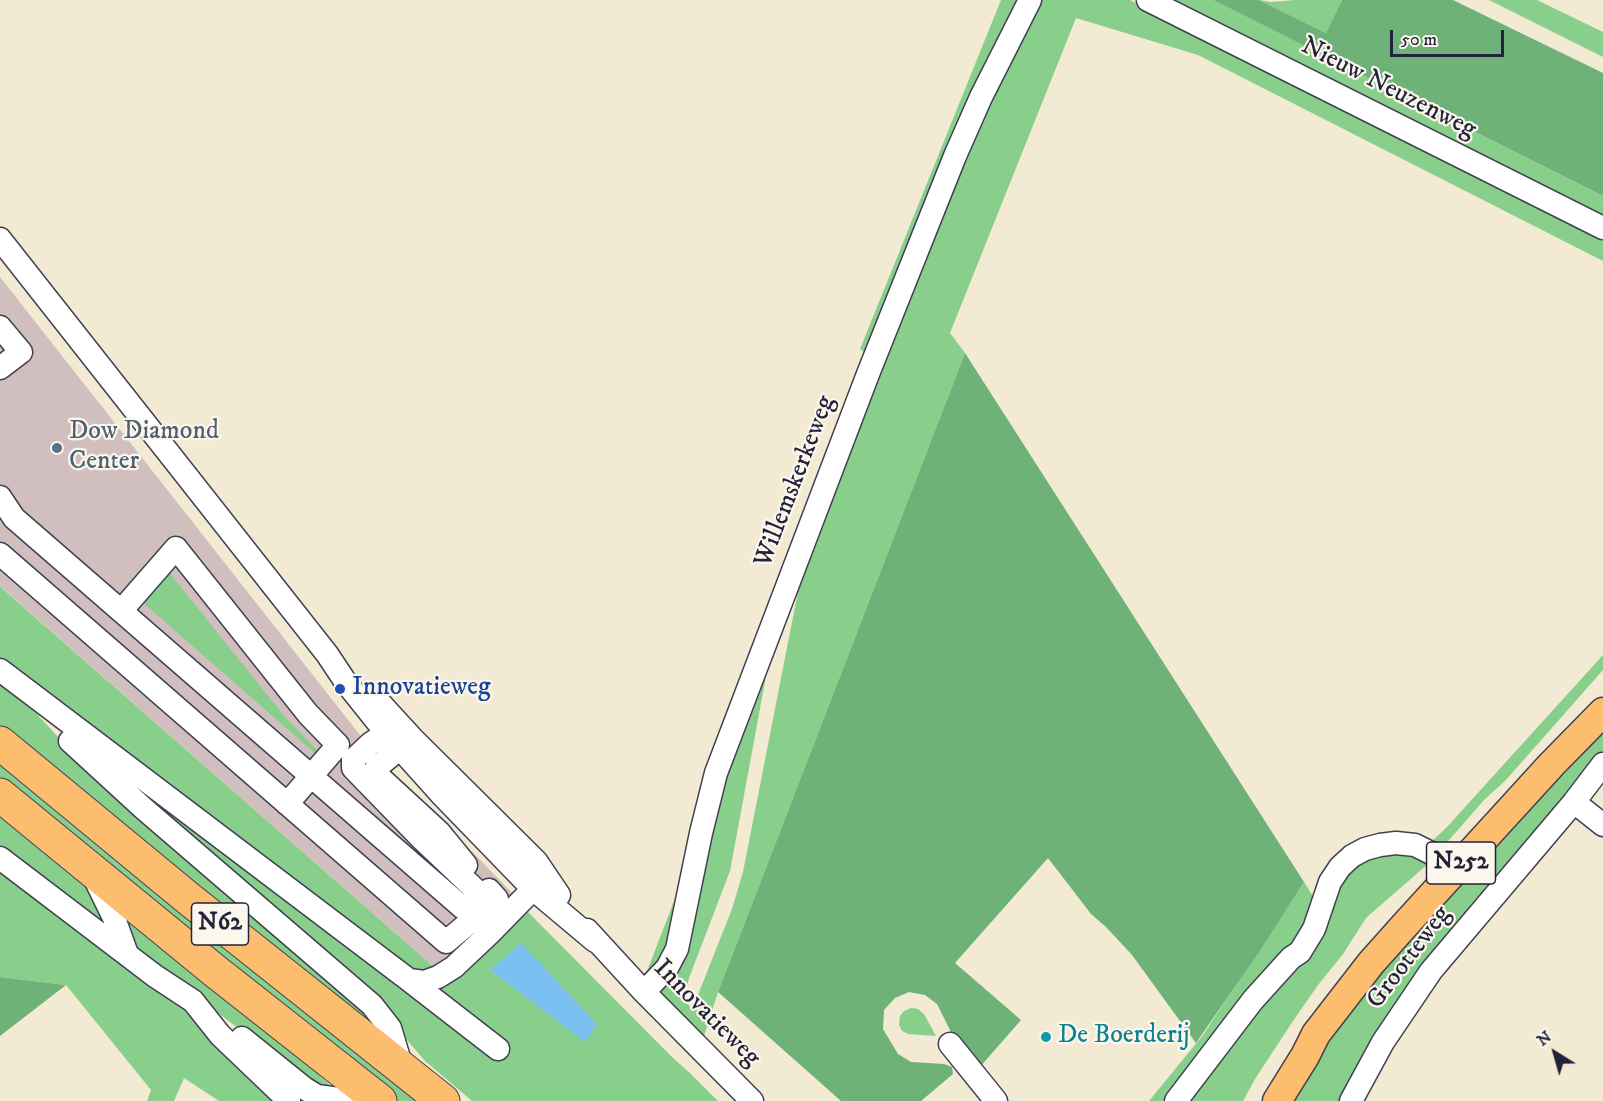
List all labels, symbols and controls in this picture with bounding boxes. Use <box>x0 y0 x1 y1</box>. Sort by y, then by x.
scale bar <box>1393 18 1507 56</box>
text: 50 m <box>1401 29 1437 51</box>
street label: Nieuw Neuzenweg <box>1295 31 1481 147</box>
street label: Willemskerkeweg <box>749 392 843 572</box>
place label: Dow Diamond Center <box>69 417 219 478</box>
marker: Dow Diamond Center <box>50 441 64 455</box>
place label: Innovatieweg <box>352 673 491 705</box>
marker: Innovatieweg <box>333 682 347 696</box>
road number: N252 <box>1426 842 1496 884</box>
street label: Grootteweg <box>1361 900 1459 1016</box>
road number: N62 <box>192 903 248 945</box>
street label: Innovatieweg <box>646 954 766 1074</box>
place label: De Boerderij <box>1058 1021 1190 1053</box>
north arrow <box>1525 1023 1585 1083</box>
text: N <box>1533 1027 1555 1051</box>
marker: De Boerderij <box>1039 1030 1053 1044</box>

